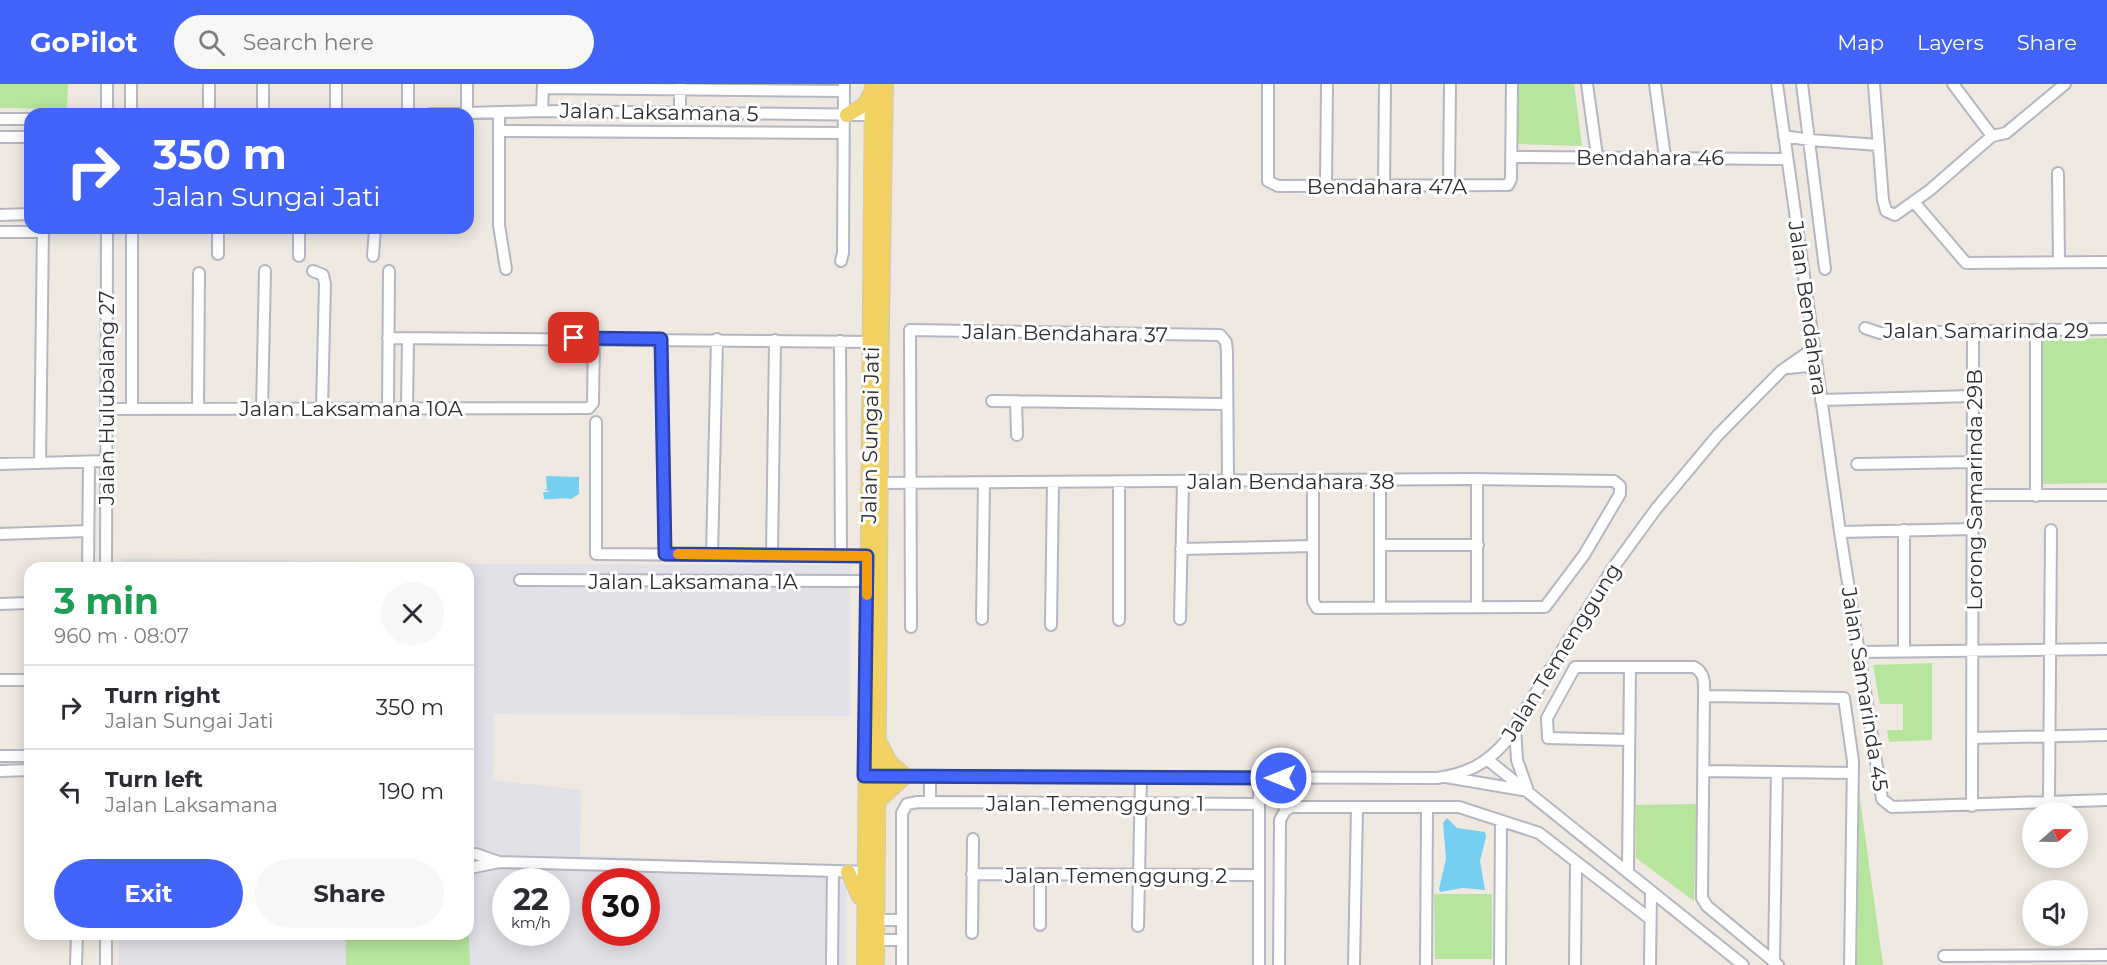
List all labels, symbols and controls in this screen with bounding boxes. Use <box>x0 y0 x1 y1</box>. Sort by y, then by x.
search box <box>174 15 594 69</box>
text: GoPilot <box>30 25 138 59</box>
icon: search <box>195 26 228 59</box>
text: Search here <box>243 29 374 56</box>
text: Map <box>1837 30 1884 55</box>
text: Layers <box>1917 30 1984 55</box>
text: Share <box>2017 30 2077 55</box>
street label: Jalan Laksamana 5 <box>558 98 759 126</box>
text: 350 m <box>153 128 287 180</box>
icon: right <box>54 132 132 210</box>
street label: Bendahara 46 <box>1576 145 1724 170</box>
street label: Bendahara 47A <box>1307 174 1468 199</box>
text: Jalan Sungai Jati <box>153 180 380 213</box>
street label: Jalan Bendahara <box>1783 218 1833 397</box>
street label: Jalan Hulubalang 27 <box>94 291 119 506</box>
pin <box>548 312 599 363</box>
street label: Jalan Samarinda 29 <box>1882 318 2089 343</box>
street label: Jalan Bendahara 37 <box>961 319 1168 347</box>
icon: arrive <box>557 321 590 354</box>
street label: Jalan Sungai Jati <box>856 346 884 525</box>
street label: Lorong Samarinda 29B <box>1962 369 1987 611</box>
street label: Jalan Laksamana 10A <box>238 396 464 421</box>
street label: Jalan Bendahara 38 <box>1186 469 1395 494</box>
street label: Jalan Temenggung <box>1496 559 1626 746</box>
street label: Jalan Laksamana 1A <box>587 569 799 594</box>
text: 3 min <box>54 579 159 623</box>
button: close <box>381 582 444 645</box>
street label: Jalan Samarinda 45 <box>1836 584 1894 793</box>
text: 960 m · 08:07 <box>54 624 189 648</box>
text: Turn right <box>105 682 220 709</box>
icon: right <box>54 691 87 724</box>
text: 350 m <box>376 694 444 721</box>
text: Jalan Sungai Jati <box>105 709 273 733</box>
position arrow <box>1249 746 1313 810</box>
text: Turn left <box>105 766 203 793</box>
icon: left <box>54 775 87 808</box>
text: 190 m <box>379 778 444 805</box>
street label: Jalan Temenggung 1 <box>985 791 1204 816</box>
text: Jalan Laksamana <box>105 793 278 817</box>
north arrow <box>2022 802 2088 868</box>
map controls <box>2022 802 2088 946</box>
button: Exit <box>54 859 243 928</box>
button: Share <box>255 859 444 928</box>
street label: Jalan Temenggung 2 <box>1004 863 1227 888</box>
speed limit sign: 30 <box>582 868 660 946</box>
button: sound <box>2022 880 2088 946</box>
text: 22 <box>513 881 549 918</box>
text: km/h <box>511 913 551 932</box>

